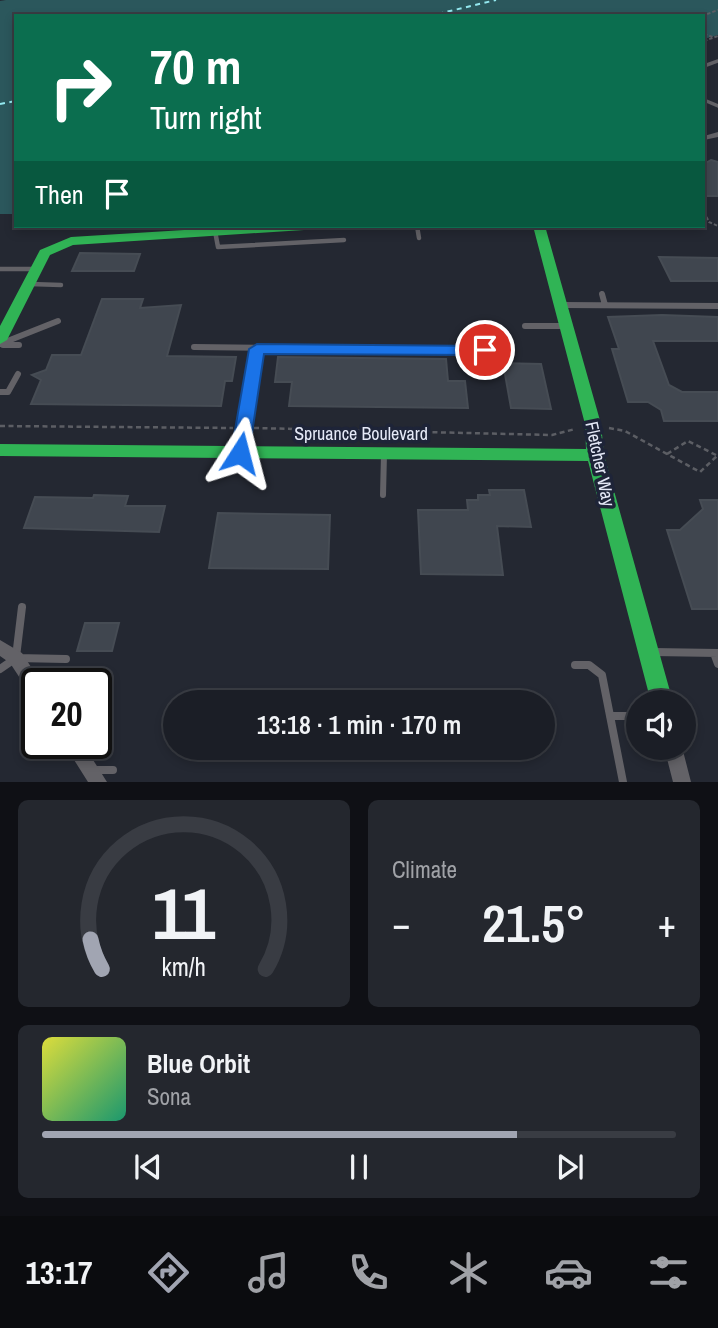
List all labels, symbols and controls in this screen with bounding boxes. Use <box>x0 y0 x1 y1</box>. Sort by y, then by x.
text: 70 m <box>150 33 242 99</box>
icon: right <box>35 42 126 133</box>
text: Turn right <box>150 96 262 139</box>
icon: arrive <box>98 175 136 213</box>
text: Then <box>35 177 84 212</box>
pin <box>455 320 515 380</box>
icon: arrive <box>466 331 504 369</box>
position arrow <box>203 416 277 490</box>
street label: Fletcher Way <box>579 419 622 509</box>
street label: Spruance Boulevard <box>294 421 428 446</box>
speed limit sign: 20 <box>21 668 112 759</box>
map controls <box>626 690 696 760</box>
button: sound <box>626 690 696 760</box>
text: 13:18 · 1 min · 170 m <box>257 707 461 742</box>
text: Climate <box>392 854 457 885</box>
text: 11 <box>152 865 216 963</box>
text: 21.5° <box>482 888 586 958</box>
text: − <box>392 898 410 949</box>
text: + <box>658 898 676 949</box>
text: km/h <box>162 950 206 984</box>
text: Blue Orbit <box>147 1046 250 1081</box>
text: Sona <box>147 1081 191 1112</box>
icon: previous <box>129 1148 167 1186</box>
icon: pause <box>340 1148 378 1186</box>
icon: next <box>551 1148 589 1186</box>
icon: directions <box>144 1248 193 1297</box>
icon: music <box>244 1248 293 1297</box>
icon: phone <box>344 1248 393 1297</box>
icon: climate <box>444 1248 493 1297</box>
icon: car <box>544 1248 593 1297</box>
icon: filters <box>644 1248 693 1297</box>
text: 13:17 <box>25 1251 93 1294</box>

